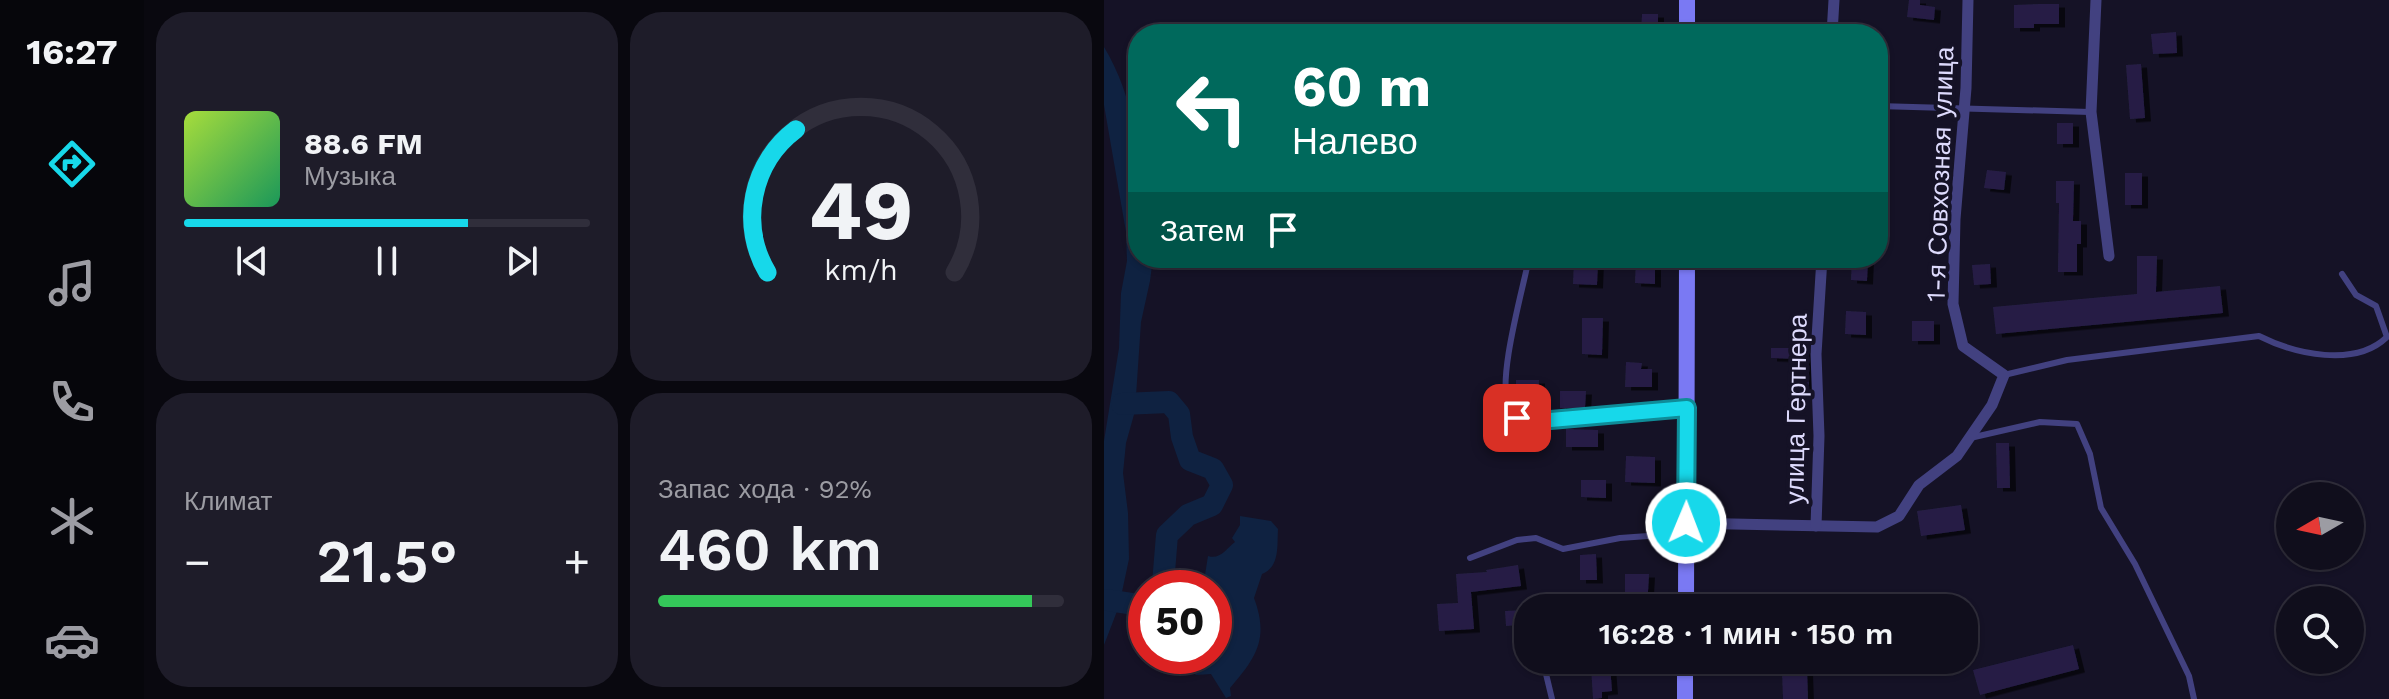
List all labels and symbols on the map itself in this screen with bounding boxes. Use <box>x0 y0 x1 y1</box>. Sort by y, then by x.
street label: 1-я Совхозная улица <box>1921 45 1959 302</box>
street label: улица Гертнера <box>1779 313 1813 505</box>
pin <box>1483 384 1551 452</box>
position arrow <box>1644 481 1728 565</box>
north arrow <box>2276 482 2364 570</box>
speed limit sign: 50 <box>1128 570 1232 674</box>

